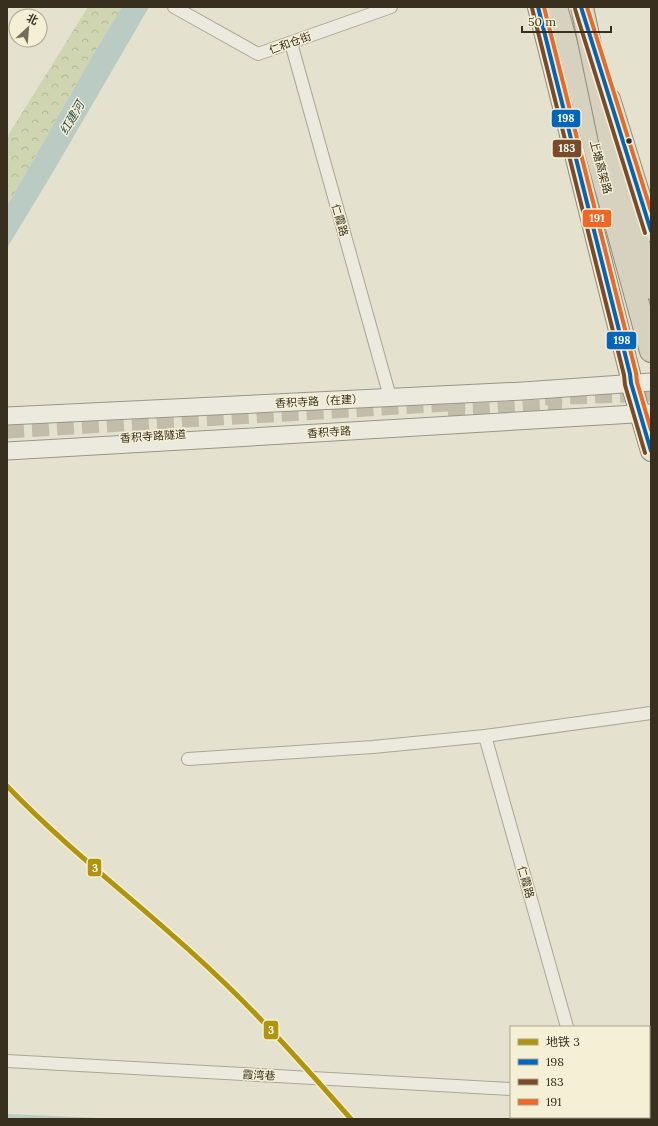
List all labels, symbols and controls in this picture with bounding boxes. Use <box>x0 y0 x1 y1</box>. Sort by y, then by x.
north arrow <box>8 8 48 48</box>
scale bar <box>522 8 611 34</box>
text: 北 <box>24 10 40 28</box>
text: 50 m <box>528 14 556 29</box>
street label: 仁和仓街 <box>267 29 313 57</box>
water label: 红建河 <box>56 97 88 137</box>
line badge: 198 <box>551 109 581 128</box>
text: 198 <box>557 111 575 125</box>
unlabelled marker <box>624 136 634 146</box>
line badge: 183 <box>552 139 582 158</box>
street label: 上塘高架路 <box>587 139 615 195</box>
text: 183 <box>559 141 575 155</box>
street label: 仁霞路 <box>329 202 351 238</box>
line badge: 191 <box>582 209 612 228</box>
text: 191 <box>589 211 605 225</box>
line badge: 198 <box>606 331 637 350</box>
text: 198 <box>613 333 631 347</box>
street label: 香积寺路（在建） <box>275 392 363 410</box>
street label: 香积寺路 <box>307 423 351 441</box>
street label: 香积寺路隧道 <box>120 427 186 445</box>
line badge: 3 <box>87 858 102 877</box>
text: 3 <box>92 861 98 875</box>
street label: 仁霞路 <box>515 864 537 900</box>
line badge: 3 <box>263 1020 279 1040</box>
text: 3 <box>268 1023 274 1037</box>
legend <box>510 1026 650 1118</box>
text: 地铁 3 <box>546 1034 580 1049</box>
text: 198 <box>546 1054 564 1069</box>
street label: 霞湾巷 <box>242 1067 276 1083</box>
text: 183 <box>546 1074 564 1089</box>
text: 191 <box>546 1094 562 1109</box>

